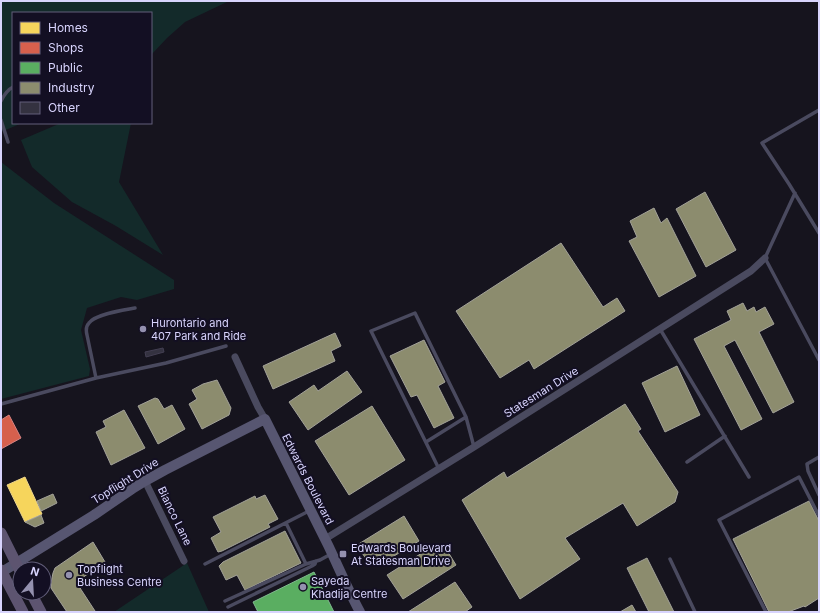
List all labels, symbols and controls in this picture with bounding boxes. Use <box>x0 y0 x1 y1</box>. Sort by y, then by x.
legend <box>12 12 152 124</box>
text: Homes <box>48 20 88 35</box>
text: Shops <box>48 40 84 55</box>
text: Public <box>48 60 83 75</box>
text: Industry <box>48 80 95 95</box>
text: Other <box>48 100 80 115</box>
place label: Hurontario and 407 Park and Ride <box>151 316 246 343</box>
marker: Hurontario and 407 Park and Ride <box>138 324 148 334</box>
street label: Statesman Drive <box>501 363 581 421</box>
street label: Edwards Boulevard <box>279 431 337 527</box>
street label: Topflight Drive <box>89 455 161 507</box>
street label: Bianco Lane <box>155 484 195 548</box>
place label: Edwards Boulevard At Statesman Drive <box>351 541 451 568</box>
marker: Edwards Boulevard At Statesman Drive <box>338 549 348 559</box>
north arrow <box>12 561 52 601</box>
place label: Topflight Business Centre <box>77 562 162 589</box>
text: N <box>29 564 41 579</box>
marker: Topflight Business Centre <box>64 570 74 580</box>
place label: Sayeda Khadija Centre <box>311 574 387 601</box>
marker: Sayeda Khadija Centre <box>298 582 308 592</box>

